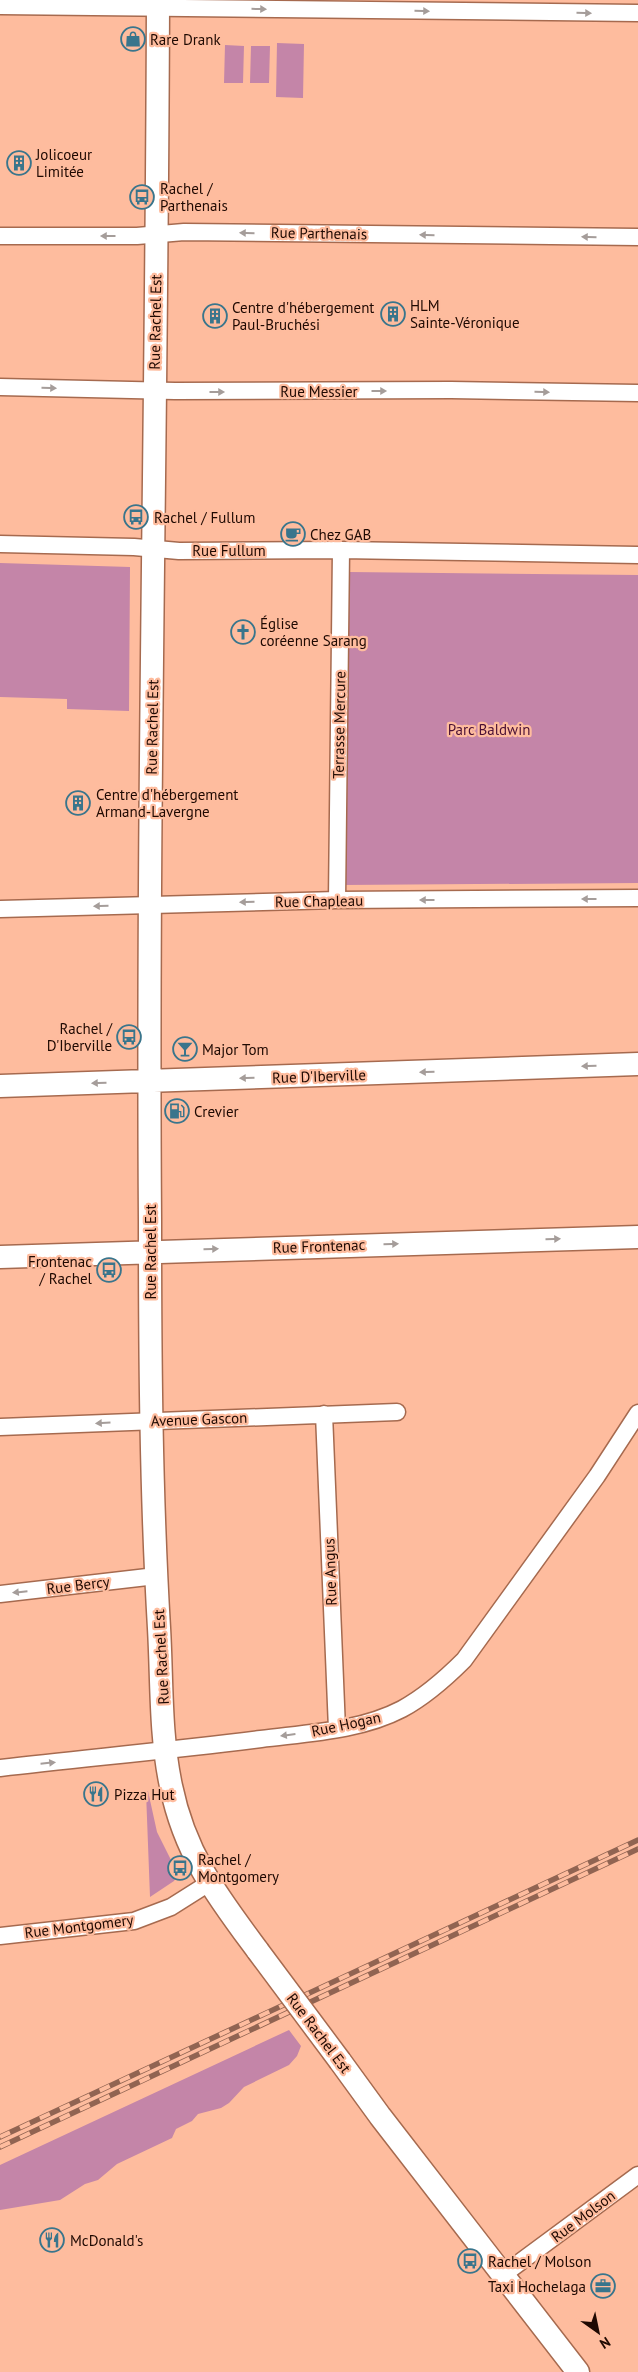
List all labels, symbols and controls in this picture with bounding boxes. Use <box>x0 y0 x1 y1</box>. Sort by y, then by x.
one-way arrow <box>252 5 268 13</box>
one-way arrow <box>414 8 430 16</box>
one-way arrow <box>577 9 593 17</box>
shop icon: Rare Drank <box>120 26 146 52</box>
place label: Rare Drank <box>150 30 221 49</box>
place label: Jolicoeur Limitée <box>35 145 92 181</box>
building icon: Jolicoeur Limitée <box>6 150 32 176</box>
place label: Rachel / Parthenais <box>160 179 228 215</box>
bus stop icon: Rachel / Parthenais <box>129 184 155 210</box>
street label: Rue Parthenais <box>271 223 367 243</box>
one-way arrow <box>239 228 255 236</box>
one-way arrow <box>419 231 435 239</box>
one-way arrow <box>99 232 115 240</box>
one-way arrow <box>581 233 597 241</box>
street label: Rue Rachel Est <box>145 274 165 370</box>
place label: HLM Sainte-Véronique <box>410 296 520 332</box>
place label: Centre d'hébergement Paul-Bruchési <box>232 298 374 334</box>
building icon: HLM Sainte-Véronique <box>380 301 406 327</box>
building icon: Centre d'hébergement Paul-Bruchési <box>202 303 228 329</box>
street label: Rue Messier <box>280 382 358 401</box>
one-way arrow <box>41 384 57 392</box>
one-way arrow <box>372 387 388 395</box>
one-way arrow <box>209 388 225 396</box>
one-way arrow <box>534 388 550 396</box>
bus stop icon: Rachel / Fullum <box>123 504 149 530</box>
place label: Rachel / Fullum <box>154 508 255 527</box>
cafe icon: Chez GAB <box>280 521 306 547</box>
place label: Chez GAB <box>310 525 371 544</box>
street label: Rue Fullum <box>192 541 266 560</box>
place label: Église coréenne Sarang <box>260 614 367 650</box>
church icon: Église coréenne Sarang <box>230 619 256 645</box>
street label: Terrasse Mercure <box>329 671 349 779</box>
street label: Rue Rachel Est <box>142 679 162 775</box>
park label: Parc Baldwin <box>448 720 530 739</box>
place label: Centre d'hébergement Armand-Lavergne <box>96 785 238 821</box>
building icon: Centre d'hébergement Armand-Lavergne <box>65 790 91 816</box>
street label: Rue Chapleau <box>275 891 363 911</box>
one-way arrow <box>581 895 597 903</box>
one-way arrow <box>419 896 435 904</box>
one-way arrow <box>239 898 255 906</box>
one-way arrow <box>93 902 109 910</box>
place label: Rachel / D'Iberville <box>47 1019 113 1055</box>
bus stop icon: Rachel / D'Iberville <box>116 1024 142 1050</box>
bar icon: Major Tom <box>172 1036 198 1062</box>
place label: Major Tom <box>202 1040 269 1059</box>
one-way arrow <box>581 1062 597 1070</box>
street label: Rue D'Iberville <box>272 1065 366 1087</box>
one-way arrow <box>419 1068 435 1076</box>
one-way arrow <box>239 1074 255 1082</box>
one-way arrow <box>91 1079 107 1087</box>
fuel station icon: Crevier <box>164 1098 190 1124</box>
place label: Crevier <box>194 1102 239 1121</box>
street label: Rue Rachel Est <box>141 1204 160 1300</box>
street label: Rue Frontenac <box>272 1235 366 1257</box>
one-way arrow <box>545 1235 561 1243</box>
one-way arrow <box>383 1240 399 1248</box>
one-way arrow <box>203 1245 219 1253</box>
place label: Frontenac / Rachel <box>28 1252 93 1288</box>
bus stop icon: Frontenac / Rachel <box>96 1257 122 1283</box>
street label: Avenue Gascon <box>150 1408 248 1430</box>
one-way arrow <box>95 1419 111 1427</box>
street label: Rue Angus <box>319 1538 341 1606</box>
street label: Rue Bercy <box>45 1572 111 1598</box>
one-way arrow <box>12 1588 28 1596</box>
street label: Rue Rachel Est <box>149 1609 173 1705</box>
street label: Rue Hogan <box>310 1707 382 1741</box>
one-way arrow <box>280 1731 296 1739</box>
one-way arrow <box>41 1759 57 1767</box>
restaurant icon: Pizza Hut <box>83 1781 109 1807</box>
place label: Pizza Hut <box>114 1785 175 1804</box>
place label: Rachel / Montgomery <box>198 1850 279 1886</box>
bus stop icon: Rachel / Montgomery <box>167 1855 193 1881</box>
street label: Rue Montgomery <box>23 1910 135 1942</box>
street label: Rue Rachel Est <box>283 1989 355 2077</box>
street label: Rue Molson <box>547 2186 619 2246</box>
restaurant icon: McDonald's <box>39 2227 65 2253</box>
place label: McDonald's <box>70 2231 143 2250</box>
bus stop icon: Rachel / Molson <box>457 2248 483 2274</box>
place label: Rachel / Molson <box>488 2252 591 2271</box>
office icon: Taxi Hochelaga <box>590 2273 616 2299</box>
place label: Taxi Hochelaga <box>488 2277 586 2296</box>
north arrow <box>573 2307 623 2357</box>
text: N <box>596 2333 614 2353</box>

